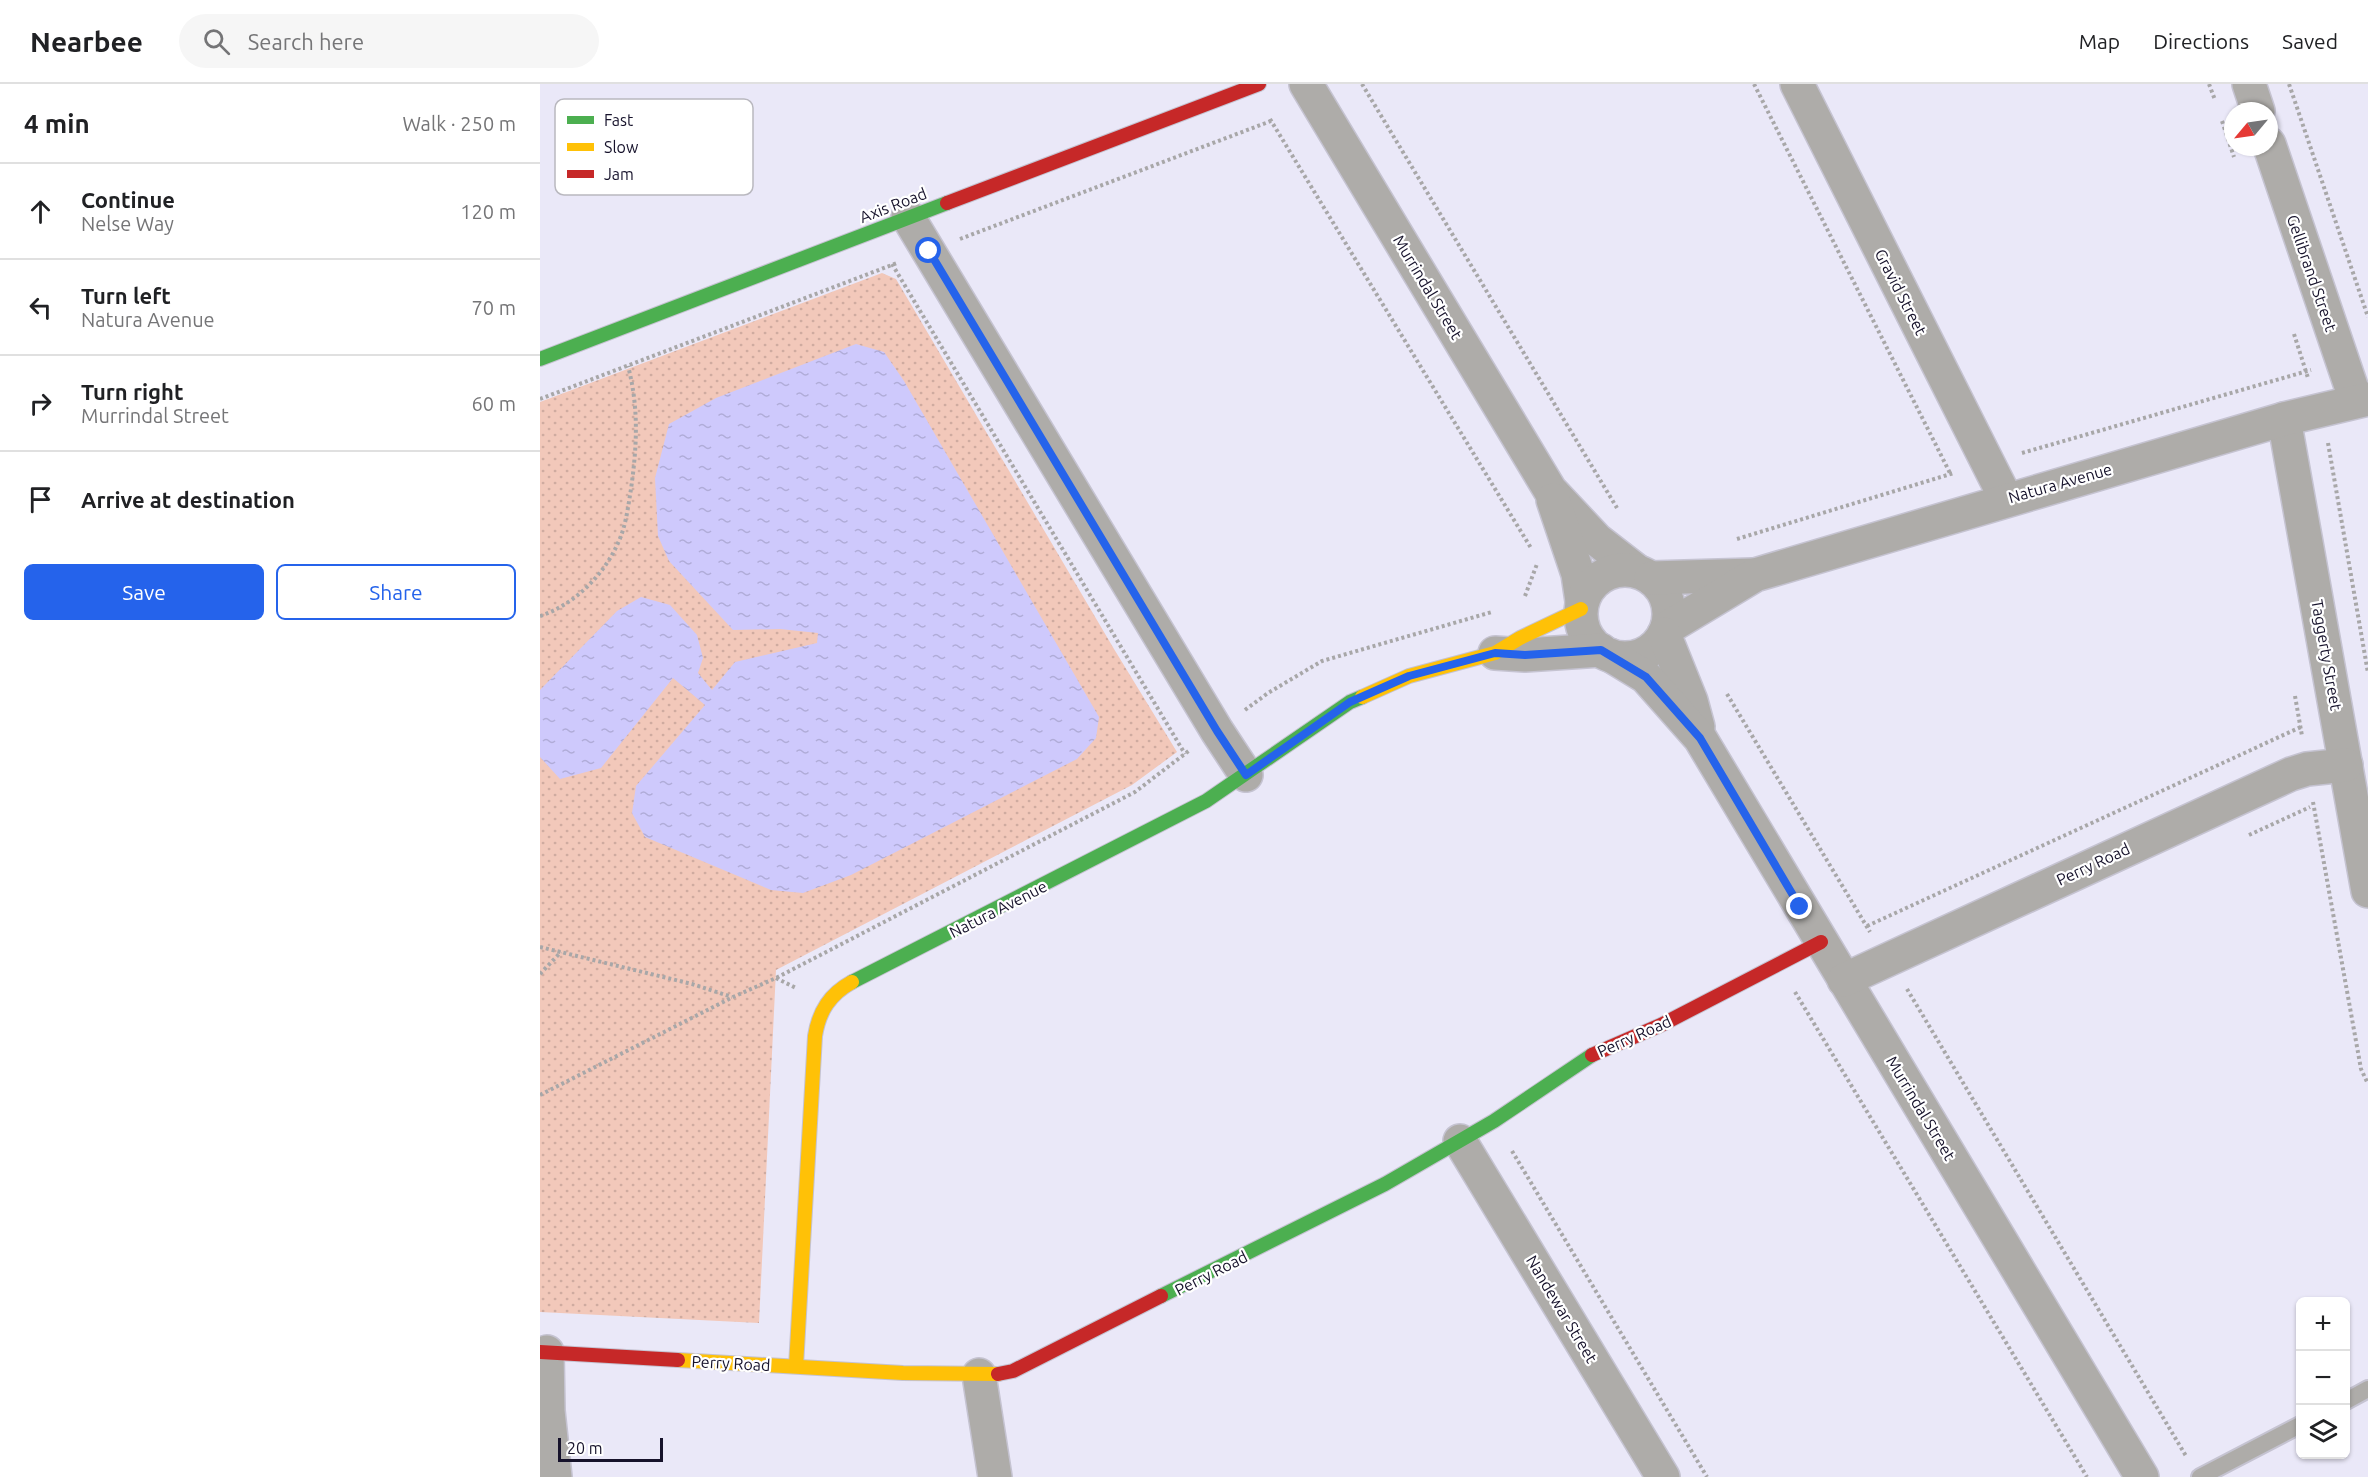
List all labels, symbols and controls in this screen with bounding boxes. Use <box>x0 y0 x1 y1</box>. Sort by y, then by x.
search box <box>179 14 599 68</box>
icon: search <box>200 25 233 58</box>
text: Nearbee <box>30 26 143 57</box>
text: Search here <box>248 29 364 54</box>
text: Map <box>2079 29 2120 53</box>
text: Directions <box>2153 29 2249 53</box>
text: Saved <box>2282 29 2338 53</box>
legend <box>555 99 753 195</box>
north arrow <box>2224 102 2278 156</box>
text: 4 min <box>24 109 90 138</box>
text: Fast <box>604 111 634 129</box>
text: Walk · 250 m <box>403 112 516 135</box>
text: Slow <box>604 138 639 156</box>
text: Jam <box>604 165 634 183</box>
street label: Axis Road <box>857 184 929 226</box>
text: Continue <box>81 187 175 212</box>
icon: ahead <box>24 195 57 228</box>
text: 120 m <box>460 200 516 223</box>
text: Nelse Way <box>81 212 174 235</box>
street label: Gellibrand Street <box>2284 212 2341 334</box>
street label: Murrindal Street <box>1390 232 1467 343</box>
route start <box>915 237 941 263</box>
street label: Gravid Street <box>1872 246 1931 339</box>
text: Turn left <box>81 283 171 308</box>
icon: left <box>24 291 57 324</box>
text: 70 m <box>472 296 516 319</box>
text: Natura Avenue <box>81 308 215 331</box>
text: Turn right <box>81 379 183 404</box>
icon: right <box>24 387 57 420</box>
text: 60 m <box>472 392 516 415</box>
text: Murrindal Street <box>81 404 229 427</box>
street label: Natura Avenue <box>2006 460 2114 506</box>
icon: arrive <box>24 483 57 516</box>
text: Arrive at destination <box>81 487 295 512</box>
button: Save <box>24 564 264 620</box>
button: Share <box>276 564 516 620</box>
street label: Taggerty Street <box>2308 598 2346 712</box>
street label: Perry Road <box>2053 839 2133 889</box>
street label: Natura Avenue <box>946 877 1050 941</box>
route end <box>1786 893 1812 919</box>
street label: Perry Road <box>1594 1012 1674 1060</box>
street label: Murrindal Street <box>1883 1053 1960 1164</box>
street label: Perry Road <box>1172 1247 1250 1299</box>
street label: Nandewar Street <box>1523 1252 1601 1367</box>
map controls <box>2296 1297 2350 1459</box>
button: + <box>2296 1297 2350 1351</box>
button: − <box>2296 1351 2350 1405</box>
street label: Perry Road <box>691 1352 771 1374</box>
button: layers <box>2296 1405 2350 1459</box>
scale bar <box>558 1435 663 1462</box>
text: 20 m <box>567 1439 603 1457</box>

